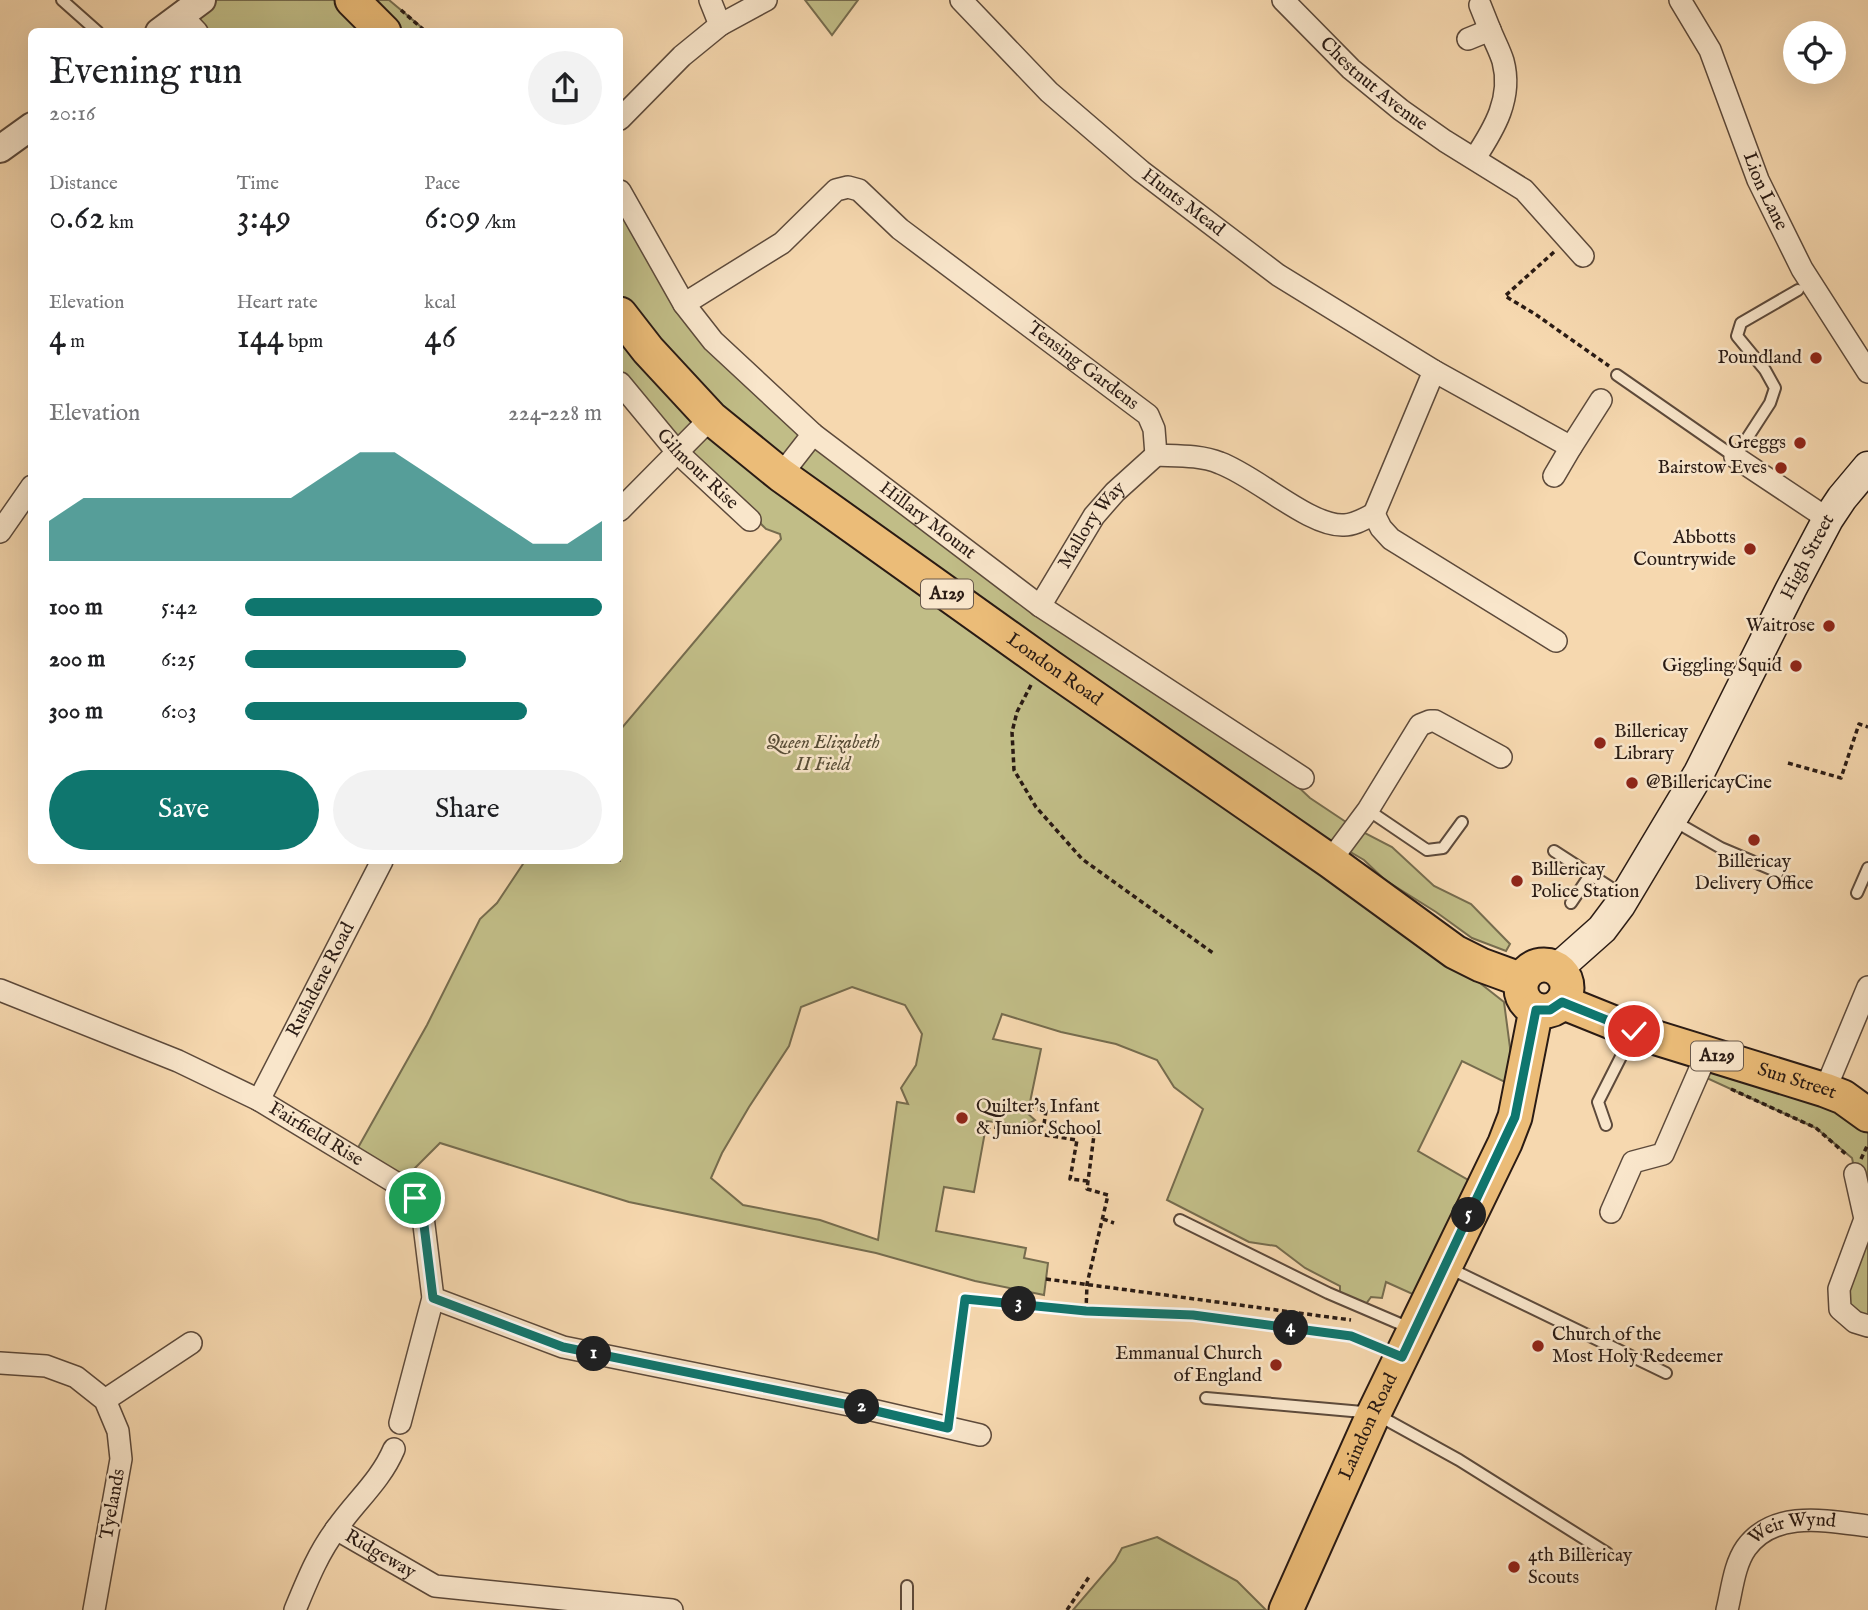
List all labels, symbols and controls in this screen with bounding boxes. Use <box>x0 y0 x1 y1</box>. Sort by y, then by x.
map controls <box>1783 21 1846 84</box>
button: locate <box>1783 21 1846 84</box>
street label: Chestnut Avenue <box>1314 32 1432 137</box>
text: Evening run <box>49 49 243 97</box>
button: share <box>528 51 602 125</box>
text: 20:16 <box>49 99 95 128</box>
street label: Lion Lane <box>1737 149 1793 235</box>
street label: Hunts Mead <box>1136 163 1230 242</box>
text: Distance <box>49 172 118 196</box>
text: Time <box>237 172 279 196</box>
text: Pace <box>424 172 460 196</box>
text: 0.62 <box>49 196 105 241</box>
text: 3:49 <box>237 196 291 241</box>
text: 6:09 <box>424 196 481 241</box>
text: km <box>105 211 134 235</box>
text: /km <box>481 211 516 235</box>
text: Elevation <box>49 291 124 315</box>
text: Heart rate <box>237 291 318 315</box>
text: kcal <box>424 291 456 315</box>
text: 4 <box>49 315 66 360</box>
text: 144 <box>237 315 284 360</box>
text: 46 <box>424 315 456 360</box>
street label: Tensing Gardens <box>1022 317 1143 416</box>
text: m <box>66 330 85 354</box>
text: bpm <box>284 330 323 354</box>
place label: Poundland <box>1717 346 1803 370</box>
marker: Poundland <box>1808 350 1824 366</box>
text: Elevation <box>49 399 140 428</box>
text: 224–228 m <box>508 399 602 428</box>
street label: Gilmour Rise <box>651 424 744 515</box>
place label: Greggs <box>1728 431 1786 455</box>
marker: Greggs <box>1792 435 1808 451</box>
place label: Bairstow Eves <box>1658 456 1767 480</box>
marker: Bairstow Eves <box>1773 460 1789 476</box>
street label: Hillary Mount <box>874 476 981 565</box>
street label: Mallory Way <box>1053 476 1131 573</box>
street label: High Street <box>1776 509 1840 604</box>
place label: Abbotts Countrywide <box>1633 526 1736 572</box>
marker: Abbotts Countrywide <box>1742 541 1758 557</box>
road number: A129 <box>921 580 973 608</box>
text: 100 m <box>49 593 103 622</box>
text: 5:42 <box>161 593 197 622</box>
place label: Waitrose <box>1746 614 1815 638</box>
marker: Waitrose <box>1821 618 1837 634</box>
street label: London Road <box>1002 628 1107 712</box>
text: 200 m <box>49 645 105 674</box>
text: 6:25 <box>161 645 196 674</box>
place label: Giggling Squid <box>1662 654 1783 678</box>
marker: Giggling Squid <box>1788 658 1804 674</box>
text: 300 m <box>49 697 103 726</box>
text: 6:03 <box>161 697 197 726</box>
place label: Billericay Library <box>1614 720 1689 766</box>
park label: Queen Elizabeth II Field <box>766 731 880 777</box>
marker: Billericay Library <box>1592 735 1608 751</box>
button: Save <box>49 770 319 850</box>
button: Share <box>333 770 602 850</box>
place label: @BillericayCine <box>1646 771 1772 795</box>
marker: @BillericayCine <box>1624 775 1640 791</box>
marker: Billericay Delivery Office <box>1746 832 1762 848</box>
place label: Billericay Delivery Office <box>1694 850 1814 896</box>
place label: Billericay Police Station <box>1531 858 1639 904</box>
marker: Billericay Police Station <box>1509 873 1525 889</box>
street label: Rushdene Road <box>281 918 361 1041</box>
pin <box>1604 1001 1664 1061</box>
icon: check <box>1615 1012 1653 1050</box>
road number: A129 <box>1691 1042 1743 1070</box>
street label: Sun Street <box>1754 1058 1840 1105</box>
place label: Quilter's Infant & Junior School <box>976 1095 1102 1141</box>
street label: Fairfield Rise <box>264 1097 368 1172</box>
marker: Quilter's Infant & Junior School <box>954 1110 970 1126</box>
pin <box>385 1168 445 1228</box>
icon: arrive <box>396 1179 434 1217</box>
pin: 5 <box>1452 1198 1486 1232</box>
text: 5 <box>1465 1202 1472 1226</box>
pin: 3 <box>1002 1286 1036 1322</box>
text: 3 <box>1015 1291 1022 1315</box>
pin: 4 <box>1274 1310 1308 1346</box>
text: 4 <box>1286 1315 1295 1339</box>
place label: Church of the Most Holy Redeemer <box>1552 1323 1723 1369</box>
pin: 1 <box>576 1336 612 1372</box>
marker: Church of the Most Holy Redeemer <box>1530 1338 1546 1354</box>
text: 1 <box>590 1341 597 1365</box>
place label: Emmanual Church of England <box>1115 1342 1263 1388</box>
marker: Emmanual Church of England <box>1268 1357 1284 1373</box>
street label: Laindon Road <box>1334 1369 1404 1484</box>
pin: 2 <box>844 1390 880 1424</box>
text: 2 <box>857 1394 866 1418</box>
street label: Tyelands <box>95 1467 131 1541</box>
street label: Weir Wynd <box>1744 1508 1838 1550</box>
street label: Ridgeway <box>340 1524 421 1585</box>
place label: 4th Billericay Scouts <box>1528 1544 1633 1590</box>
marker: 4th Billericay Scouts <box>1506 1559 1522 1575</box>

